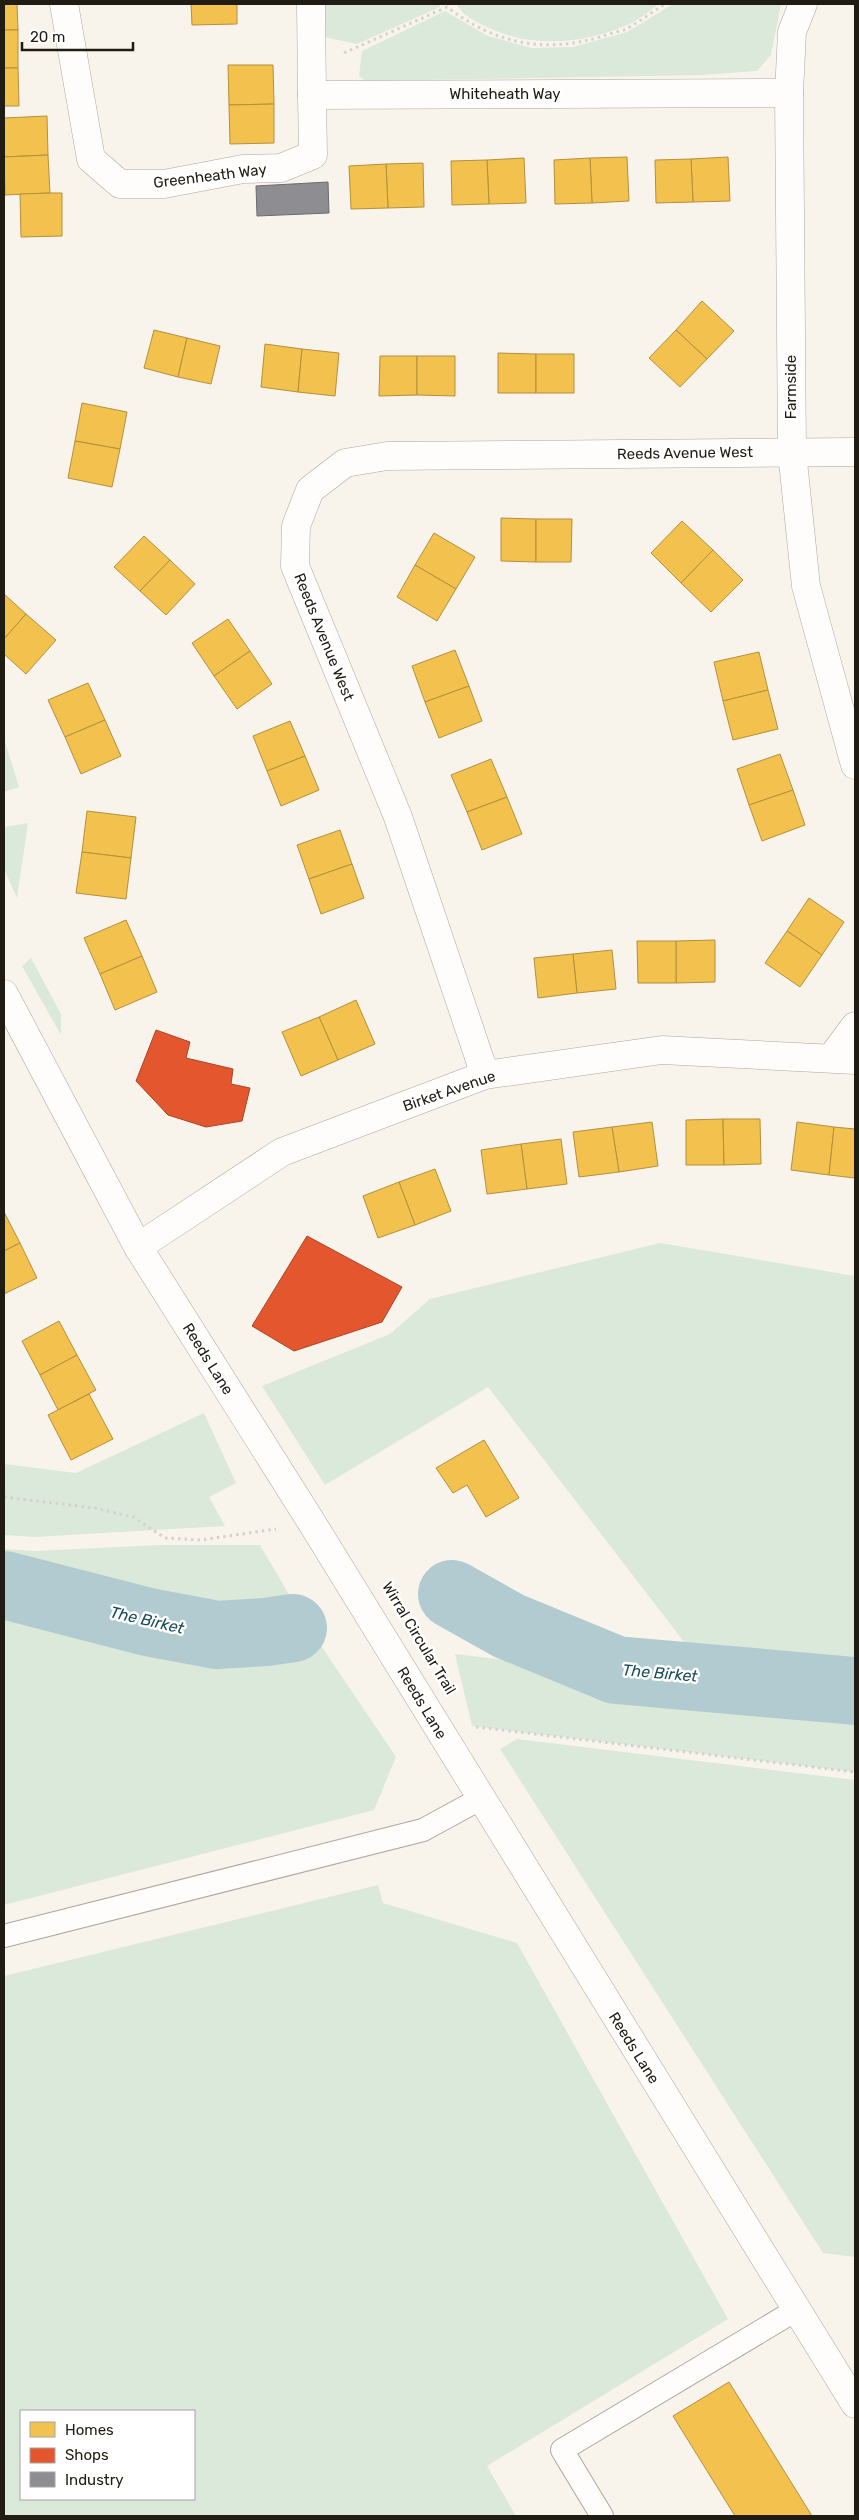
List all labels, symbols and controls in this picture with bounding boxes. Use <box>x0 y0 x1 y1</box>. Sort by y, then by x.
scale bar <box>22 20 134 52</box>
text: 20 m <box>30 28 65 46</box>
street label: Whiteheath Way <box>449 85 561 103</box>
street label: Greenheath Way <box>152 160 268 192</box>
street label: Farmside <box>782 355 800 419</box>
street label: Reeds Avenue West <box>617 443 753 463</box>
street label: Reeds Avenue West <box>290 571 358 704</box>
street label: Birket Avenue <box>400 1067 498 1115</box>
street label: Reeds Lane <box>179 1320 237 1398</box>
street label: Wirral Circular Trail <box>378 1578 460 1698</box>
water label: The Birket <box>108 1602 187 1638</box>
water label: The Birket <box>622 1660 699 1686</box>
street label: Reeds Lane <box>393 1664 451 1742</box>
street label: Reeds Lane <box>605 2009 663 2087</box>
legend <box>20 2410 195 2500</box>
text: Homes <box>65 2421 114 2439</box>
text: Shops <box>65 2446 109 2464</box>
text: Industry <box>65 2471 124 2489</box>

